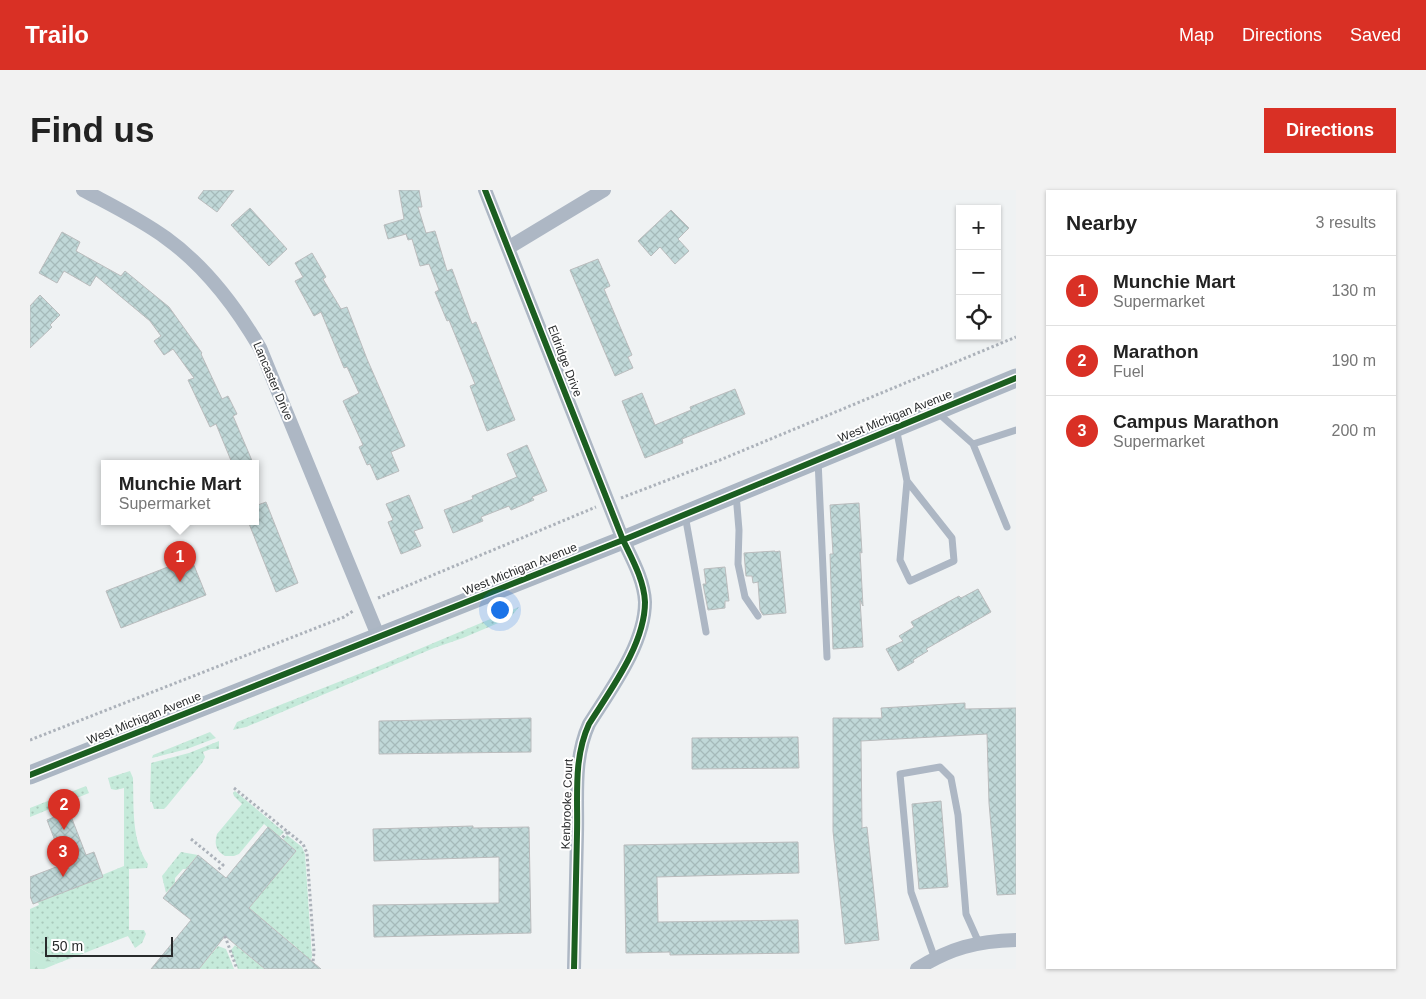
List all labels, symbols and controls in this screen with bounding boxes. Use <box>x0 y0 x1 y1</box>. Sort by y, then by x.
text: Trailo <box>25 21 89 48</box>
text: Map <box>1179 25 1214 45</box>
text: Directions <box>1242 25 1322 45</box>
text: Saved <box>1350 25 1401 45</box>
button: Directions <box>1264 108 1396 153</box>
text: Find us <box>30 110 154 149</box>
map controls <box>956 205 1001 340</box>
button: + <box>956 205 1001 250</box>
text: Nearby <box>1066 211 1137 234</box>
text: 3 results <box>1316 214 1376 231</box>
button: − <box>956 250 1001 295</box>
text: Munchie Mart <box>1113 271 1235 292</box>
text: 1 <box>1078 282 1086 299</box>
text: 130 m <box>1332 282 1376 299</box>
text: Supermarket <box>1113 293 1205 310</box>
button: locate <box>956 295 1001 340</box>
street label: Eldridge Drive <box>545 323 585 399</box>
street label: Lancaster Drive <box>250 340 296 423</box>
text: Marathon <box>1113 341 1199 362</box>
text: 2 <box>1078 352 1086 369</box>
text: 190 m <box>1332 352 1376 369</box>
text: Fuel <box>1113 363 1144 380</box>
street label: West Michigan Avenue <box>836 387 954 445</box>
text: Campus Marathon <box>1113 411 1279 432</box>
text: 3 <box>1078 422 1086 439</box>
text: 200 m <box>1332 422 1376 439</box>
text: Supermarket <box>1113 433 1205 450</box>
popup <box>101 460 259 525</box>
text: Munchie Mart <box>119 473 241 494</box>
text: Supermarket <box>119 495 210 512</box>
street label: West Michigan Avenue <box>461 540 579 598</box>
pin: 1 <box>164 541 196 582</box>
your location <box>487 597 513 623</box>
street label: West Michigan Avenue <box>85 689 203 747</box>
street label: Kenbrooke Court <box>558 758 576 850</box>
pin: 2 <box>48 789 80 830</box>
pin: 3 <box>47 836 79 877</box>
scale bar <box>45 934 172 957</box>
text: 50 m <box>52 938 83 954</box>

